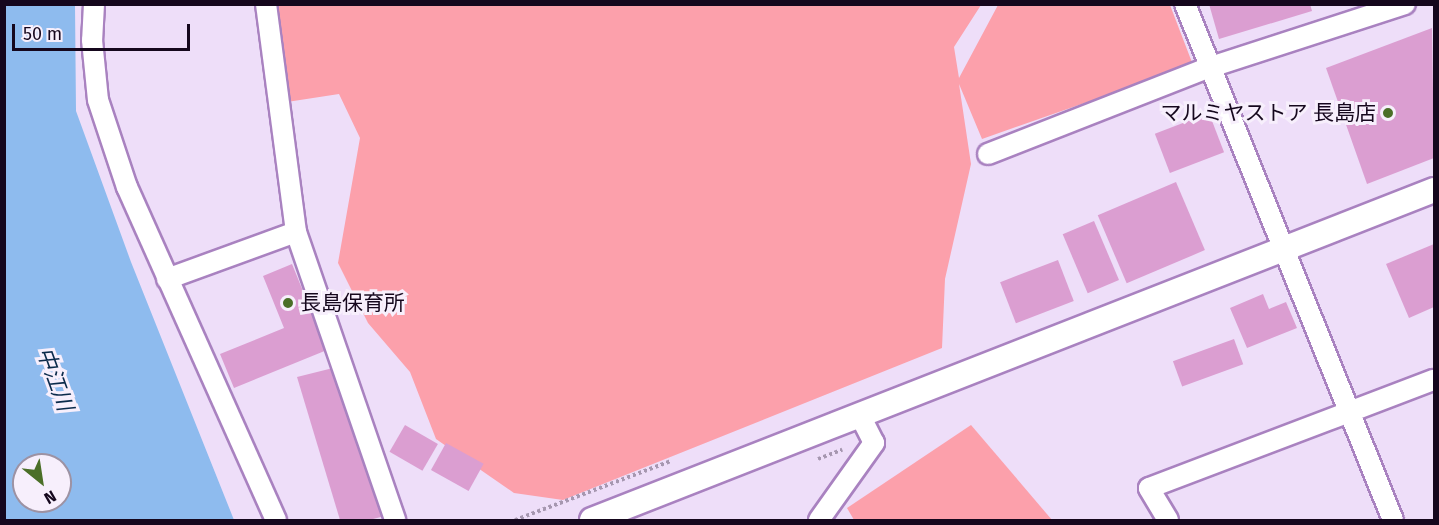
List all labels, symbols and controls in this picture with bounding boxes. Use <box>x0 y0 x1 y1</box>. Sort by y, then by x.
scale bar <box>15 12 194 50</box>
text: 50 m <box>23 23 62 45</box>
place label: マルミヤストア 長島店 <box>1160 100 1376 126</box>
marker: マルミヤストア 長島店 <box>1381 106 1395 120</box>
place label: 長島保育所 <box>300 290 405 316</box>
marker: 長島保育所 <box>281 296 295 310</box>
water label: 中江川 <box>31 343 79 415</box>
north arrow <box>12 453 72 513</box>
text: N <box>41 486 60 508</box>

